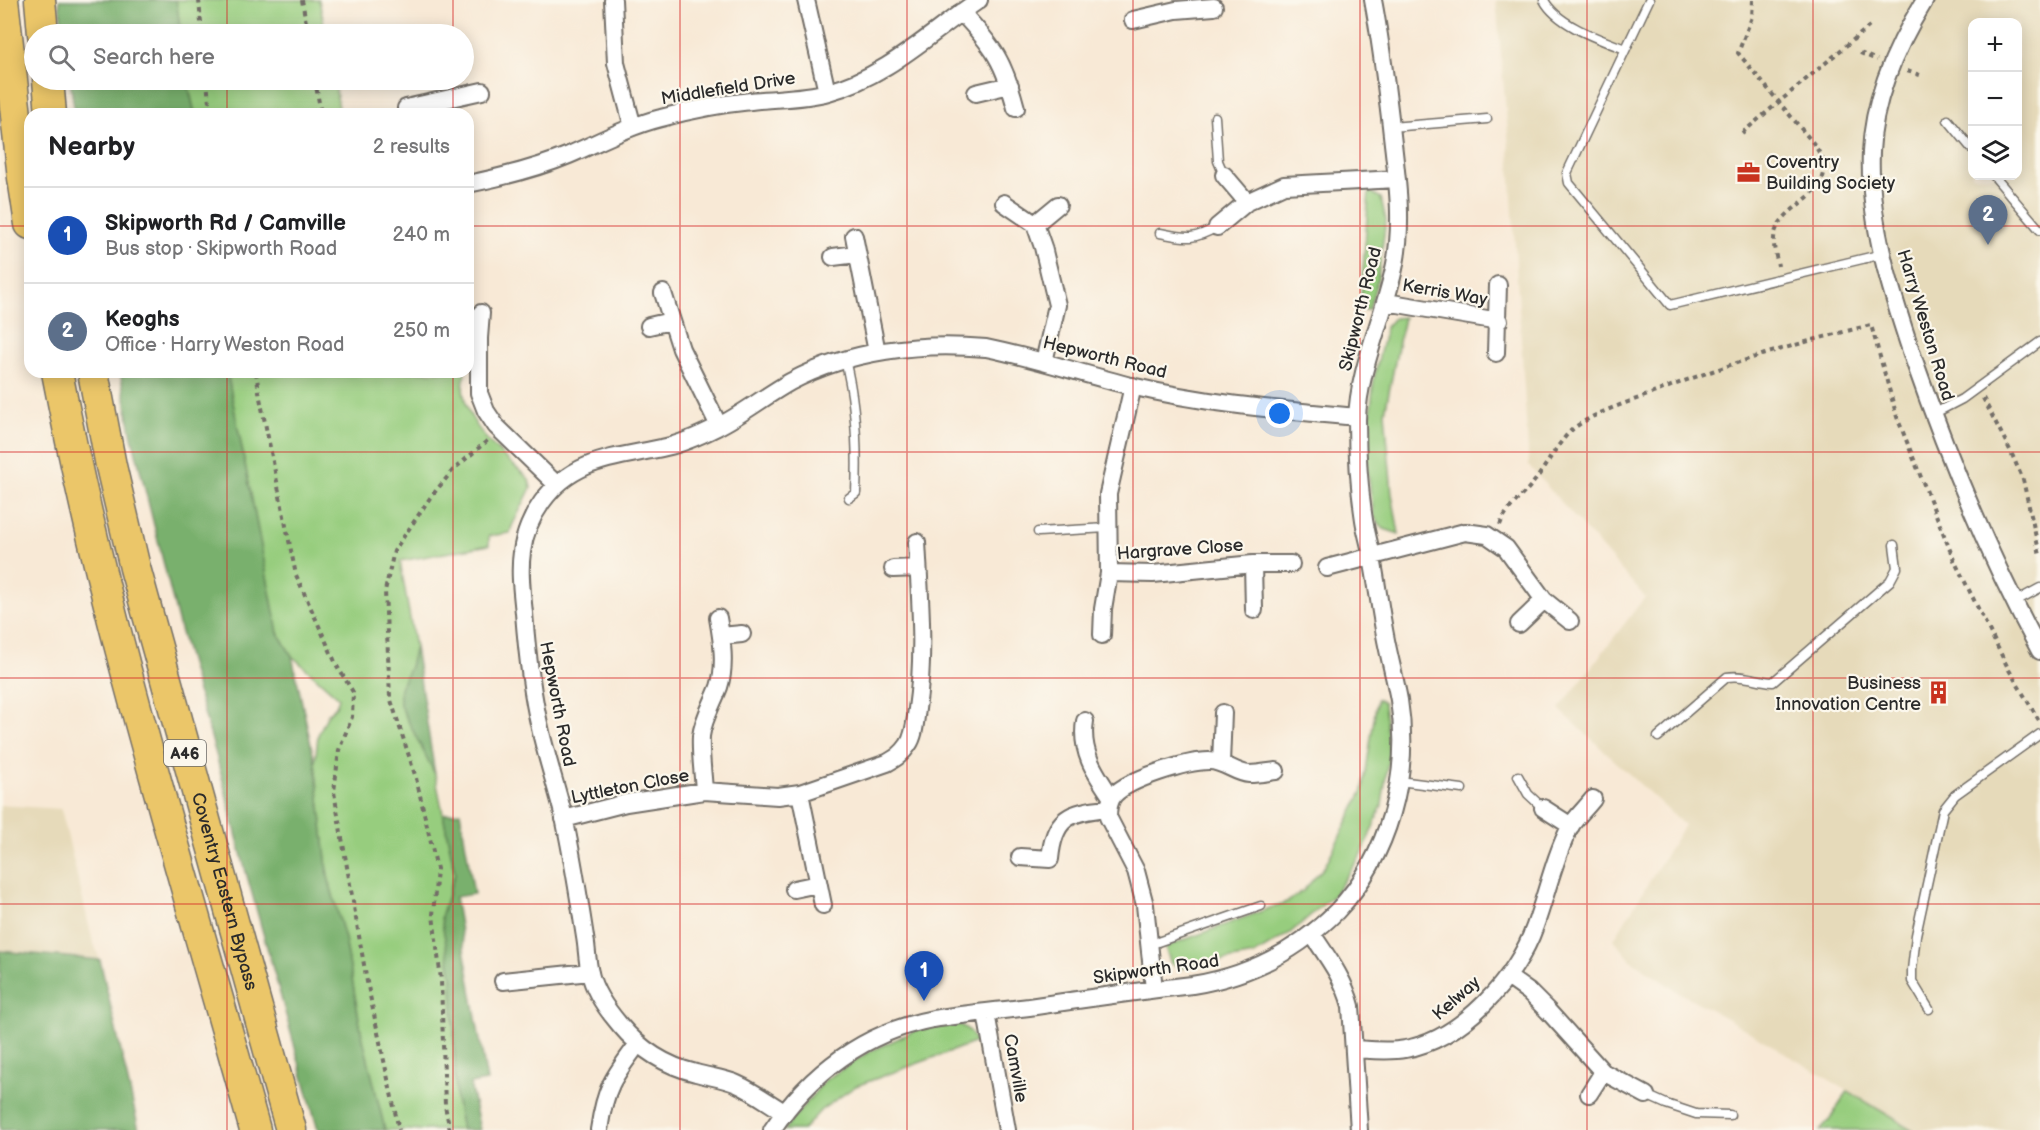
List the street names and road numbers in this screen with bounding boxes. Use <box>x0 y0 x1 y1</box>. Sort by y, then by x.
street label: Middlefield Drive <box>659 67 797 109</box>
street label: Skipworth Road <box>1335 245 1386 373</box>
street label: Harry Weston Road <box>1893 247 1959 403</box>
street label: Kerris Way <box>1401 275 1490 310</box>
street label: Hepworth Road <box>1041 332 1169 383</box>
street label: Hargrave Close <box>1116 535 1244 564</box>
street label: Hepworth Road <box>535 640 580 768</box>
road number: A46 <box>164 740 206 766</box>
street label: Lyttleton Close <box>569 765 691 808</box>
street label: Coventry Eastern Bypass <box>187 790 262 993</box>
street label: Skipworth Road <box>1092 950 1220 989</box>
street label: Kelway <box>1428 971 1485 1025</box>
street label: Camville <box>999 1032 1032 1104</box>

